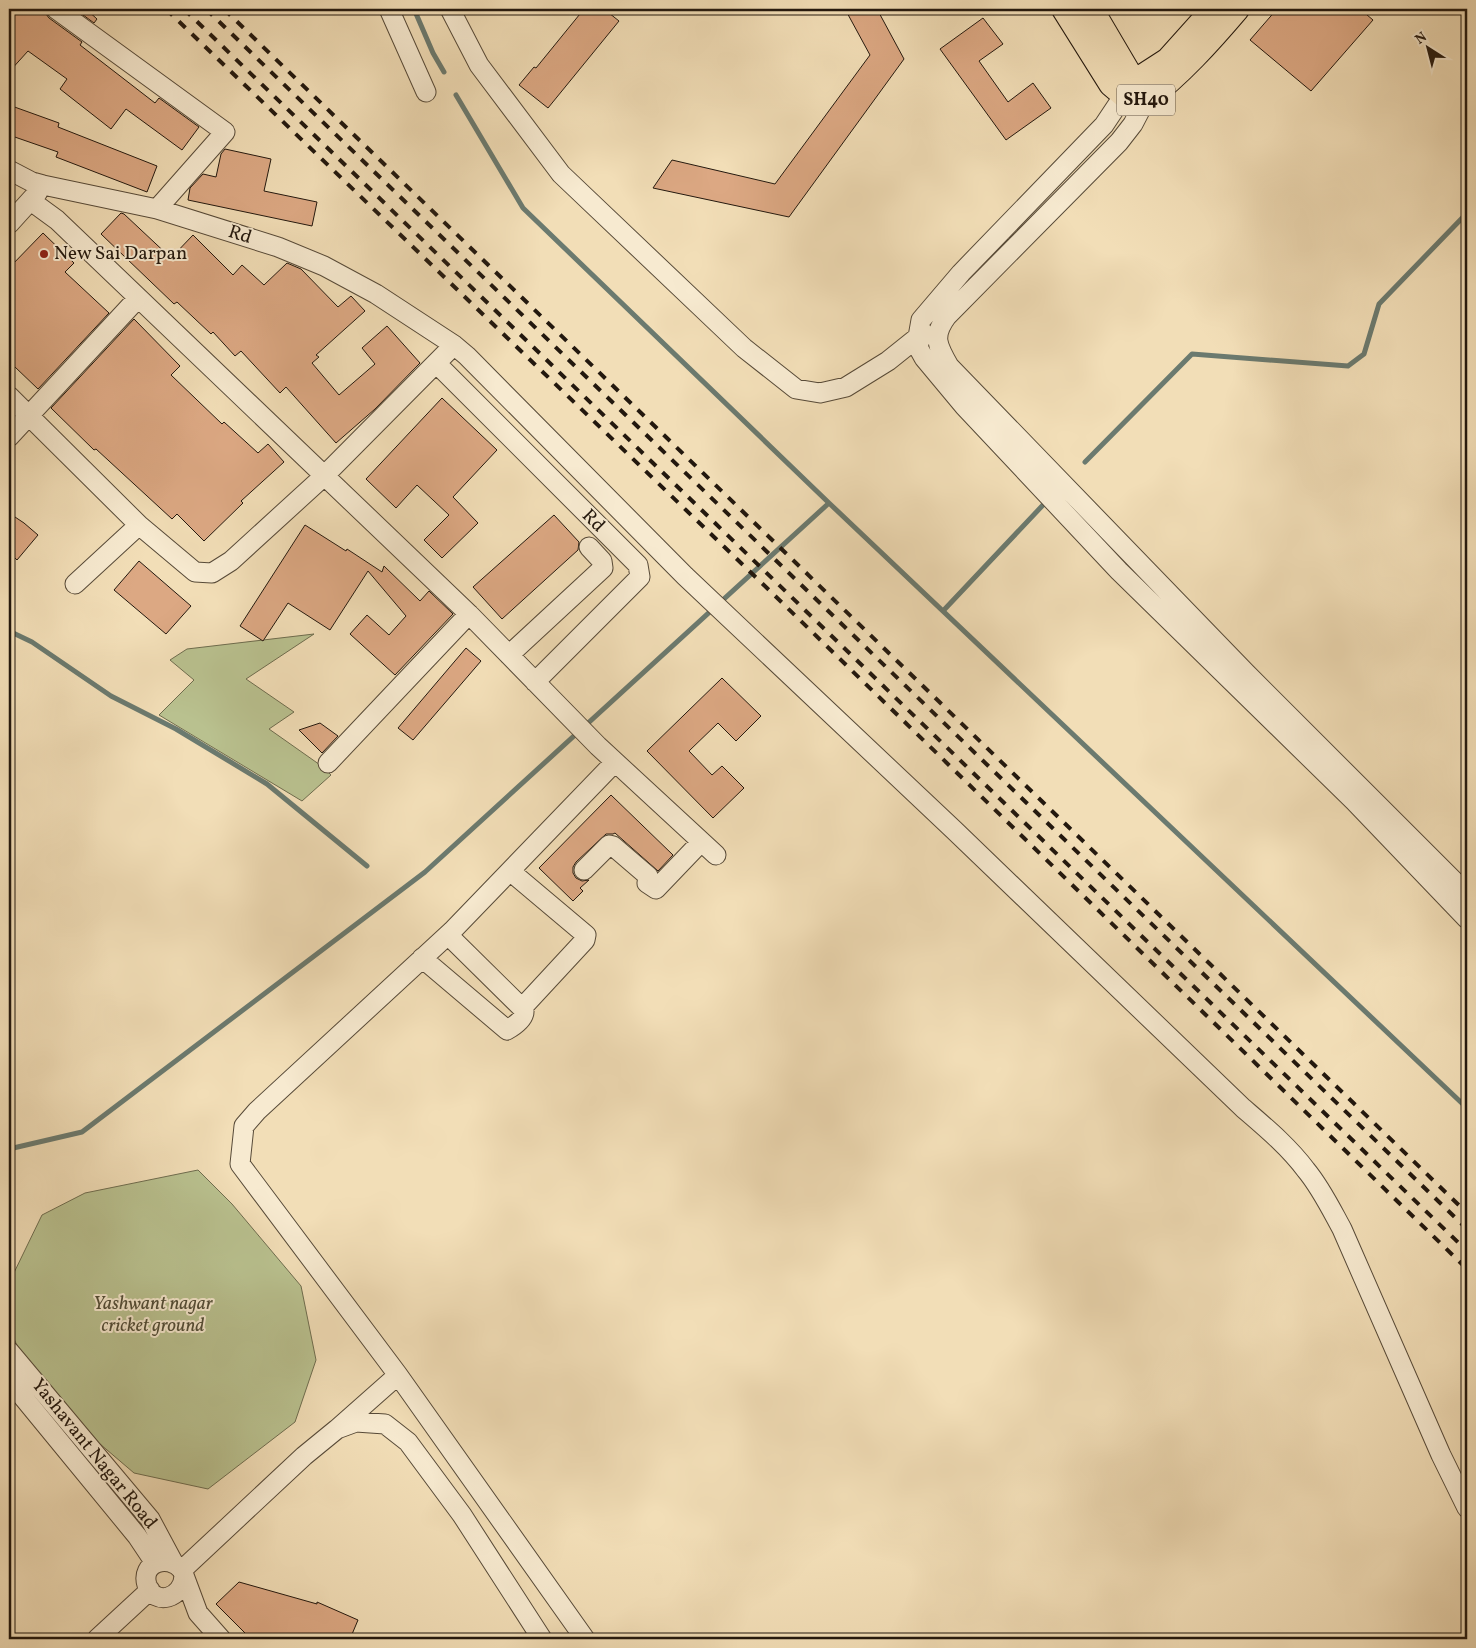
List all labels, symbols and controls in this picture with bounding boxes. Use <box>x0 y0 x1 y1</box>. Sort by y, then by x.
north arrow <box>1404 22 1454 72</box>
text: N <box>1412 28 1431 49</box>
road number: SH40 <box>1117 84 1175 116</box>
street label: Rd <box>225 219 255 251</box>
place label: New Sai Darpan <box>54 241 187 267</box>
marker: New Sai Darpan <box>38 248 50 260</box>
street label: Rd <box>576 504 610 538</box>
park label: Yashwant nagar cricket ground <box>93 1291 214 1339</box>
street label: Yashavant Nagar Road <box>25 1373 163 1535</box>

